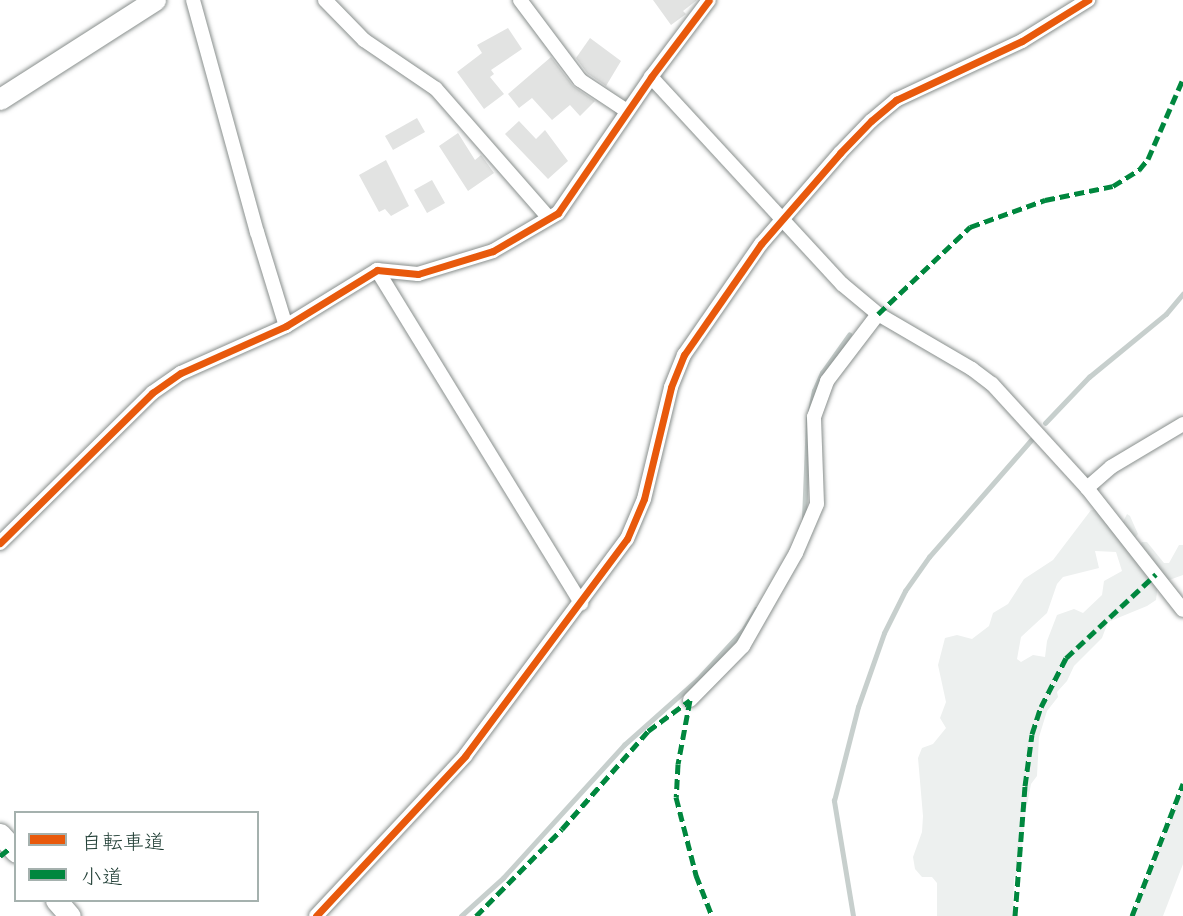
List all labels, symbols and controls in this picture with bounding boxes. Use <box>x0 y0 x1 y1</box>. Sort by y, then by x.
legend <box>14 811 259 902</box>
text: 自転車道 <box>81 827 165 854</box>
text: 小道 <box>81 862 123 889</box>

